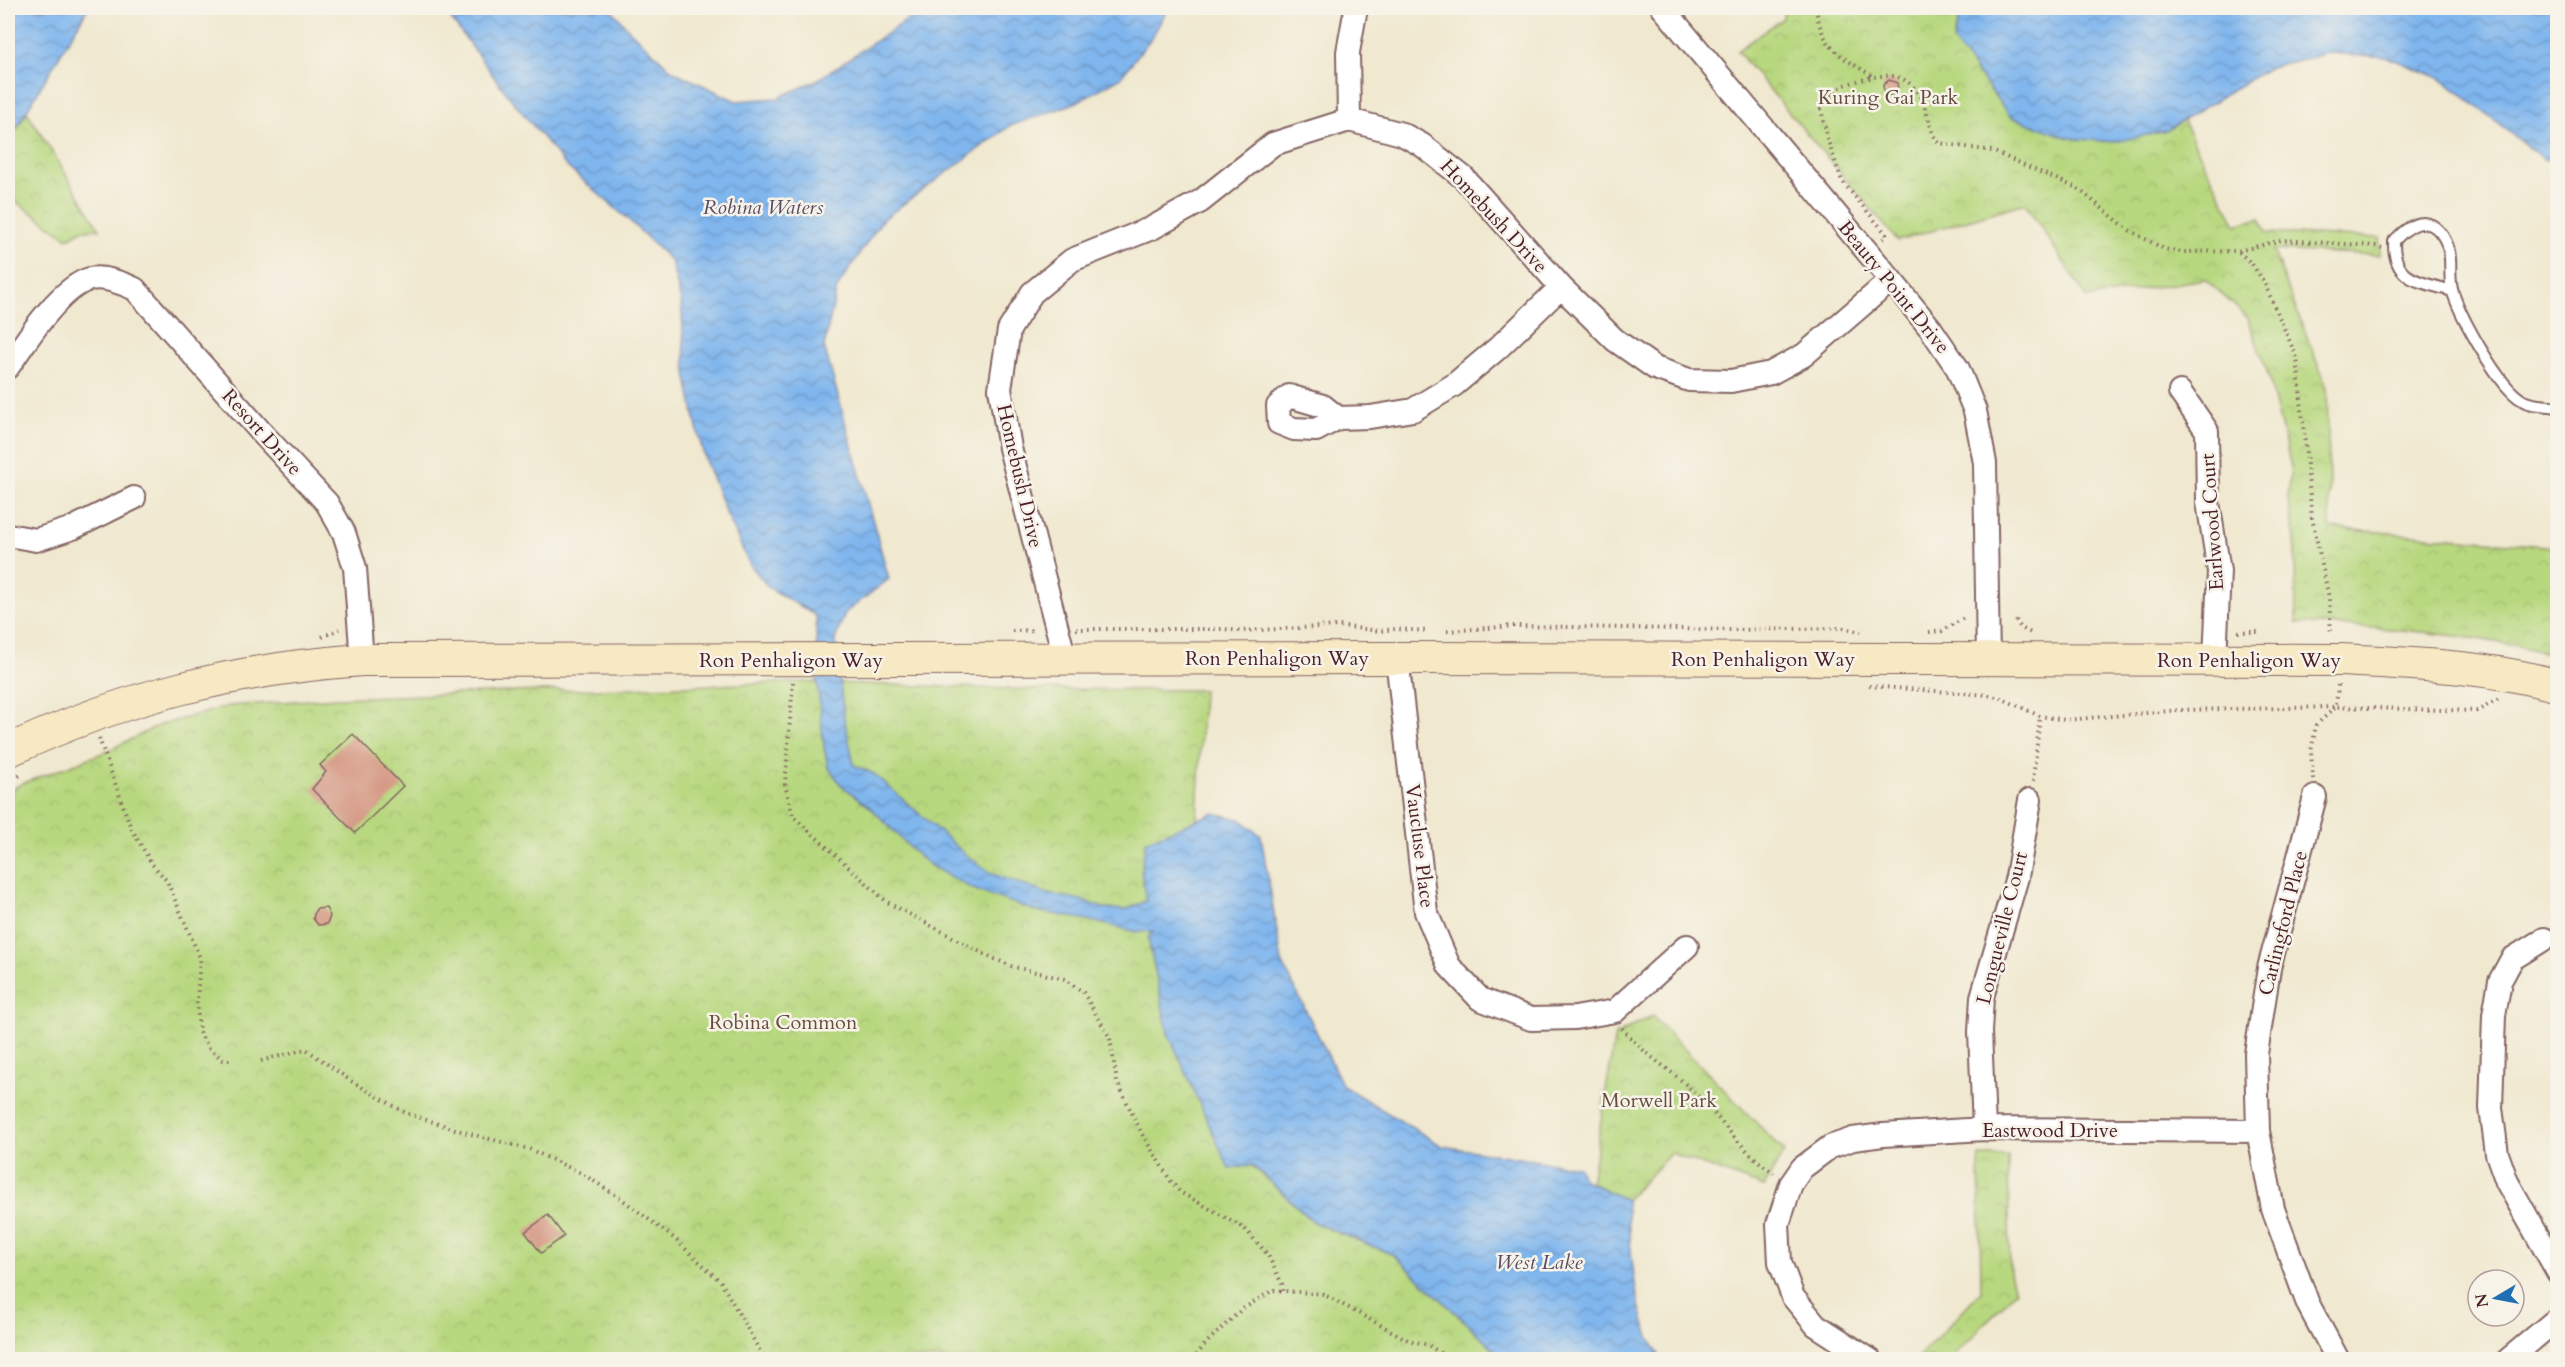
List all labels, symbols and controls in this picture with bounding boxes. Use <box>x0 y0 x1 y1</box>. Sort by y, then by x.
park label: Kuring Gai Park <box>1818 84 1959 111</box>
street label: Homebush Drive <box>1434 153 1554 279</box>
water label: Robina Waters <box>703 193 823 222</box>
street label: Beauty Point Drive <box>1832 215 1956 359</box>
street label: Resort Drive <box>216 383 308 481</box>
street label: Homebush Drive <box>990 402 1050 550</box>
street label: Earlwood Court <box>2194 452 2230 592</box>
street label: Ron Penhaligon Way <box>1185 645 1369 672</box>
street label: Ron Penhaligon Way <box>1671 646 1855 673</box>
street label: Ron Penhaligon Way <box>699 647 883 674</box>
street label: Ron Penhaligon Way <box>2157 647 2341 674</box>
street label: Vaucluse Place <box>1399 783 1441 909</box>
street label: Longueville Court <box>1970 848 2034 1007</box>
street label: Carlingford Place <box>2252 848 2314 998</box>
park label: Robina Common <box>709 1009 858 1036</box>
park label: Morwell Park <box>1601 1087 1717 1114</box>
street label: Eastwood Drive <box>1982 1117 2118 1144</box>
water label: West Lake <box>1496 1248 1583 1277</box>
north arrow <box>2466 1268 2526 1328</box>
text: N <box>2470 1292 2494 1309</box>

